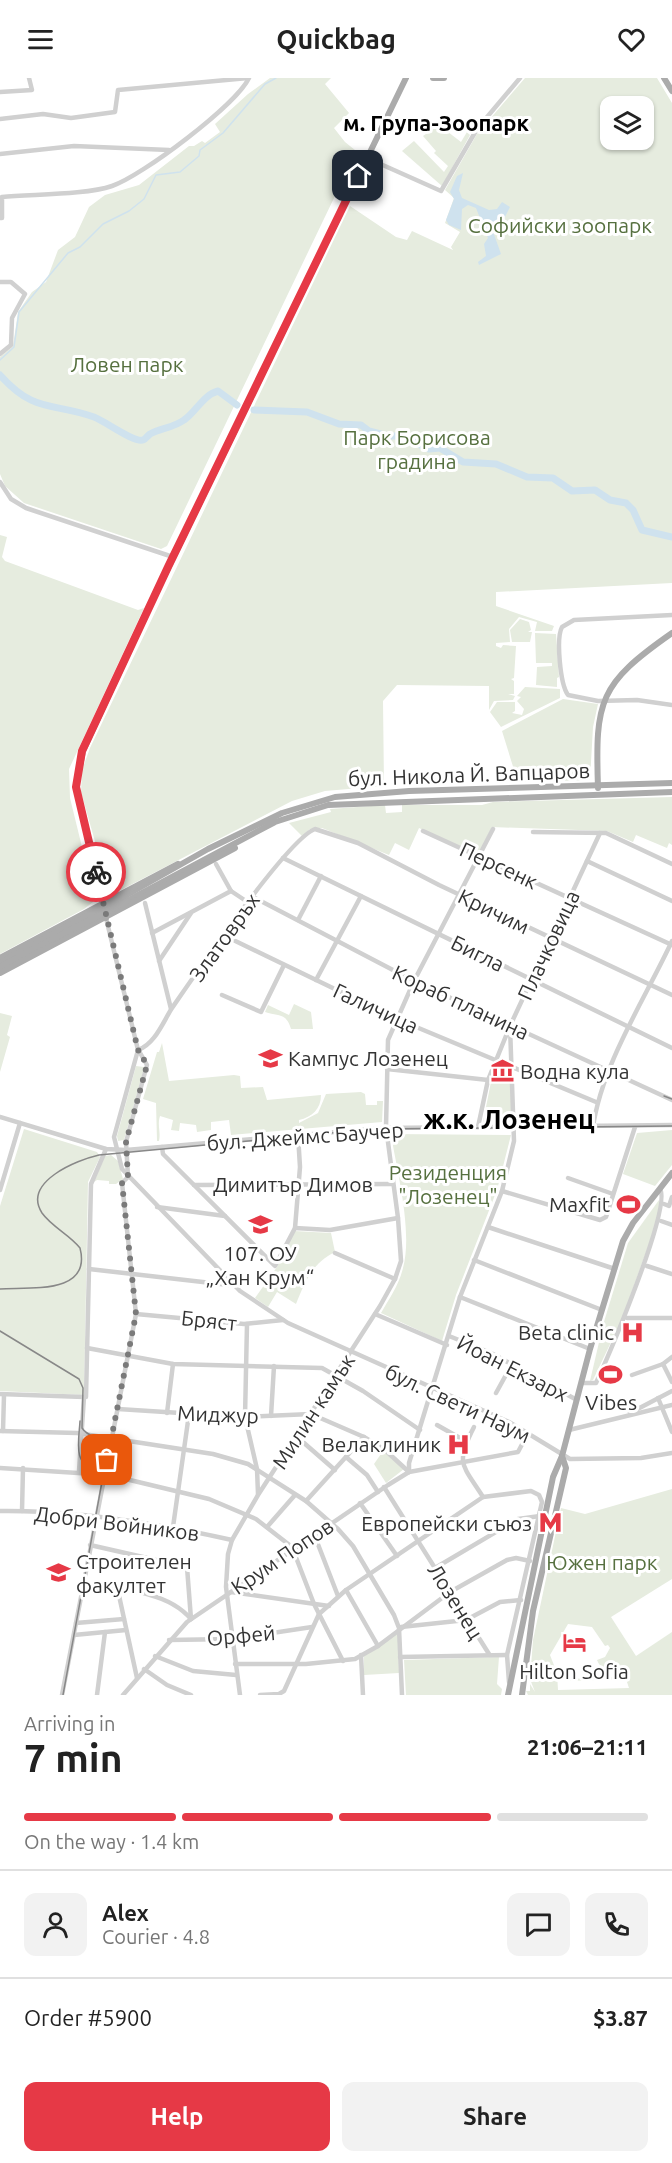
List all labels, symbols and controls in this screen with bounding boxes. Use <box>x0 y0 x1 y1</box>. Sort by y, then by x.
icon: menu <box>24 23 57 56</box>
icon: heart <box>615 23 648 56</box>
text: Quickbag <box>276 24 396 54</box>
map controls <box>600 96 654 150</box>
button: layers <box>600 96 654 150</box>
district label: м. Група-Зоопарк <box>343 110 529 135</box>
pin <box>332 150 383 201</box>
icon: home <box>341 159 374 192</box>
park label: Софийски зоопарк <box>468 213 652 237</box>
park label: Ловен парк <box>70 352 184 376</box>
park label: Парк Борисова градина <box>343 425 491 473</box>
street label: бул. Никола Й. Вапцаров <box>348 758 590 790</box>
street label: Персенк <box>456 837 542 893</box>
courier <box>66 842 126 902</box>
icon: bike <box>80 856 113 889</box>
street label: Кричим <box>454 884 534 938</box>
street label: Плачковица <box>512 886 584 1004</box>
street label: Златовръх <box>184 888 264 986</box>
street label: Бигла <box>447 930 509 976</box>
street label: Кораб планина <box>389 960 533 1044</box>
street label: Галичица <box>330 978 422 1038</box>
school or university icon: Кампус Лозенец <box>257 1045 283 1071</box>
place label: Кампус Лозенец <box>288 1046 448 1070</box>
museum icon: Водна кула <box>489 1058 515 1084</box>
place label: Водна кула <box>520 1059 630 1083</box>
district label: ж.к. Лозенец <box>423 1104 595 1134</box>
street label: бул. Джеймс Баучер <box>206 1117 404 1155</box>
park label: Резиденция "Лозенец" <box>389 1160 507 1208</box>
street label: Димитър Димов <box>213 1172 373 1196</box>
sports icon: Maxfit <box>615 1191 641 1217</box>
place label: Maxfit <box>549 1192 610 1216</box>
school or university icon: 107. ОУ „Хан Крум“ <box>247 1212 273 1238</box>
place label: 107. ОУ „Хан Крум“ <box>206 1241 314 1289</box>
street label: Бряст <box>180 1305 239 1335</box>
hospital icon: Beta clinic <box>619 1319 645 1345</box>
place label: Beta clinic <box>518 1320 614 1344</box>
street label: Йоан Екзарх <box>453 1330 573 1406</box>
street label: Милин камък <box>267 1349 359 1473</box>
street label: бул. Свети Наум <box>381 1359 535 1447</box>
sports icon: Vibes <box>598 1361 624 1387</box>
place label: Vibes <box>585 1390 637 1414</box>
street label: Миджур <box>177 1401 259 1427</box>
hospital icon: Велаклиник <box>446 1431 472 1457</box>
place label: Велаклиник <box>322 1432 441 1456</box>
pin <box>81 1434 132 1485</box>
icon: bag <box>90 1443 123 1476</box>
street label: Добри Войников <box>33 1501 201 1545</box>
metro station icon: Европейски съюз <box>537 1510 563 1536</box>
place label: Европейски съюз <box>361 1511 532 1535</box>
street label: Крум Попов <box>226 1513 338 1599</box>
place label: Строителен факултет <box>76 1549 192 1597</box>
park label: Южен парк <box>546 1550 658 1574</box>
street label: Лозенец <box>423 1559 489 1643</box>
school or university icon: Строителен факултет <box>45 1560 71 1586</box>
street label: Орфей <box>206 1620 276 1650</box>
hotel icon: Hilton Sofia <box>561 1630 587 1656</box>
place label: Hilton Sofia <box>519 1659 629 1683</box>
text: Arriving in <box>24 1712 115 1735</box>
text: 21:06–21:11 <box>527 1734 648 1759</box>
text: 7 min <box>24 1736 123 1779</box>
text: On the way · 1.4 km <box>24 1830 199 1853</box>
button: person <box>24 1893 87 1956</box>
button: chat <box>507 1893 570 1956</box>
button: phone <box>585 1893 648 1956</box>
text: Alex <box>102 1900 149 1925</box>
text: Courier · 4.8 <box>102 1925 210 1948</box>
text: Order #5900 <box>24 2005 152 2030</box>
text: $3.87 <box>593 2005 648 2030</box>
button: Help <box>24 2082 330 2151</box>
button: Share <box>342 2082 648 2151</box>

